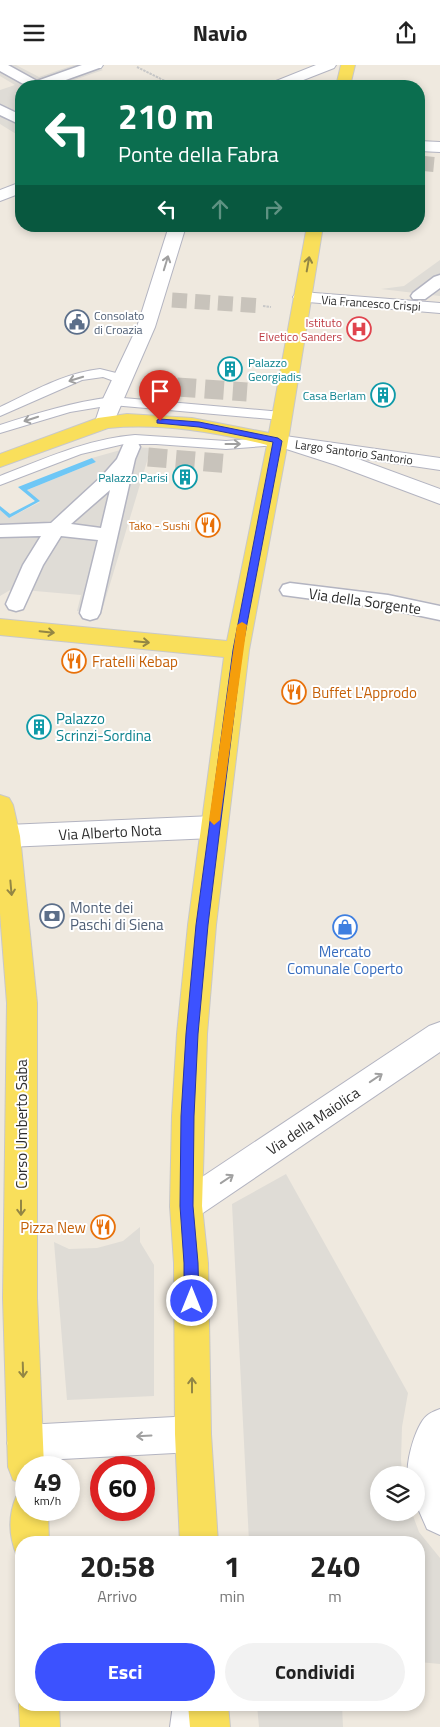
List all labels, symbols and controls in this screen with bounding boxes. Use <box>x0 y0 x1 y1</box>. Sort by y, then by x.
text: Navio <box>193 16 247 50</box>
icon: menu <box>20 19 48 47</box>
icon: share <box>392 19 420 47</box>
text: 210 m <box>118 89 214 143</box>
icon: left <box>35 100 100 165</box>
text: Ponte della Fabra <box>118 137 279 171</box>
icon: left <box>153 195 181 223</box>
icon: ahead <box>206 195 234 223</box>
icon: right <box>259 195 287 223</box>
one-way arrow <box>162 255 172 271</box>
one-way arrow <box>304 256 314 272</box>
street label: Via Francesco Crispi <box>321 290 421 316</box>
place label: Consolato di Croazia <box>94 306 144 339</box>
public building icon: Consolato di Croazia <box>64 309 90 335</box>
place label: Istituto Elvetico Sanders <box>259 313 342 346</box>
hospital icon: Istituto Elvetico Sanders <box>346 316 372 342</box>
place label: Palazzo Georgiadis <box>248 353 302 386</box>
building icon: Palazzo Georgiadis <box>217 356 243 382</box>
pin <box>139 370 181 421</box>
one-way arrow <box>68 374 84 384</box>
icon: arrive <box>146 377 174 405</box>
building icon: Casa Berlam <box>370 382 396 408</box>
place label: Casa Berlam <box>303 386 366 405</box>
one-way arrow <box>23 415 39 424</box>
street label: Largo Santorio Santorio <box>294 434 414 470</box>
one-way arrow <box>225 439 241 449</box>
building icon: Palazzo Parisi <box>172 464 198 490</box>
place label: Palazzo Parisi <box>98 468 168 487</box>
restaurant icon: Tako - Sushi <box>195 512 221 538</box>
place label: Tako - Sushi <box>129 516 190 535</box>
street label: Via della Sorgente <box>307 582 423 620</box>
one-way arrow <box>39 628 55 637</box>
one-way arrow <box>134 637 150 647</box>
restaurant icon: Fratelli Kebap <box>61 648 87 674</box>
place label: Fratelli Kebap <box>92 650 178 673</box>
restaurant icon: Buffet L'Approdo <box>281 679 307 705</box>
place label: Buffet L'Approdo <box>312 681 417 704</box>
place label: Palazzo Scrinzi-Sordina <box>56 707 152 747</box>
building icon: Palazzo Scrinzi-Sordina <box>26 714 52 740</box>
street label: Via Alberto Nota <box>58 818 163 846</box>
one-way arrow <box>6 880 16 896</box>
place label: Monte dei Paschi di Siena <box>70 896 164 936</box>
bank icon: Monte dei Paschi di Siena <box>39 903 65 929</box>
shop icon: Mercato Comunale Coperto <box>332 914 358 940</box>
place label: Mercato Comunale Coperto <box>287 940 403 980</box>
street label: Corso Umberto Saba <box>10 1059 33 1189</box>
one-way arrow <box>369 1073 383 1083</box>
street label: Via della Maiolica <box>262 1081 365 1161</box>
one-way arrow <box>220 1173 234 1184</box>
one-way arrow <box>16 1200 25 1216</box>
restaurant icon: Pizza New <box>90 1214 116 1240</box>
place label: Pizza New <box>20 1216 86 1239</box>
position arrow <box>165 1274 217 1326</box>
one-way arrow <box>18 1362 27 1378</box>
one-way arrow <box>187 1378 197 1394</box>
one-way arrow <box>136 1432 152 1441</box>
speed limit sign: 60 <box>90 1456 155 1521</box>
text: 49 <box>33 1463 62 1501</box>
map controls <box>370 1466 425 1521</box>
button: layers <box>370 1466 425 1521</box>
text: km/h <box>34 1491 61 1510</box>
text: 20:58 <box>80 1543 155 1589</box>
text: 1 <box>224 1543 241 1589</box>
text: 240 <box>310 1543 360 1589</box>
text: Arrivo <box>97 1584 137 1608</box>
text: min <box>219 1584 245 1608</box>
text: m <box>328 1584 342 1608</box>
button: Esci <box>35 1643 215 1701</box>
button: Condividi <box>225 1643 405 1701</box>

